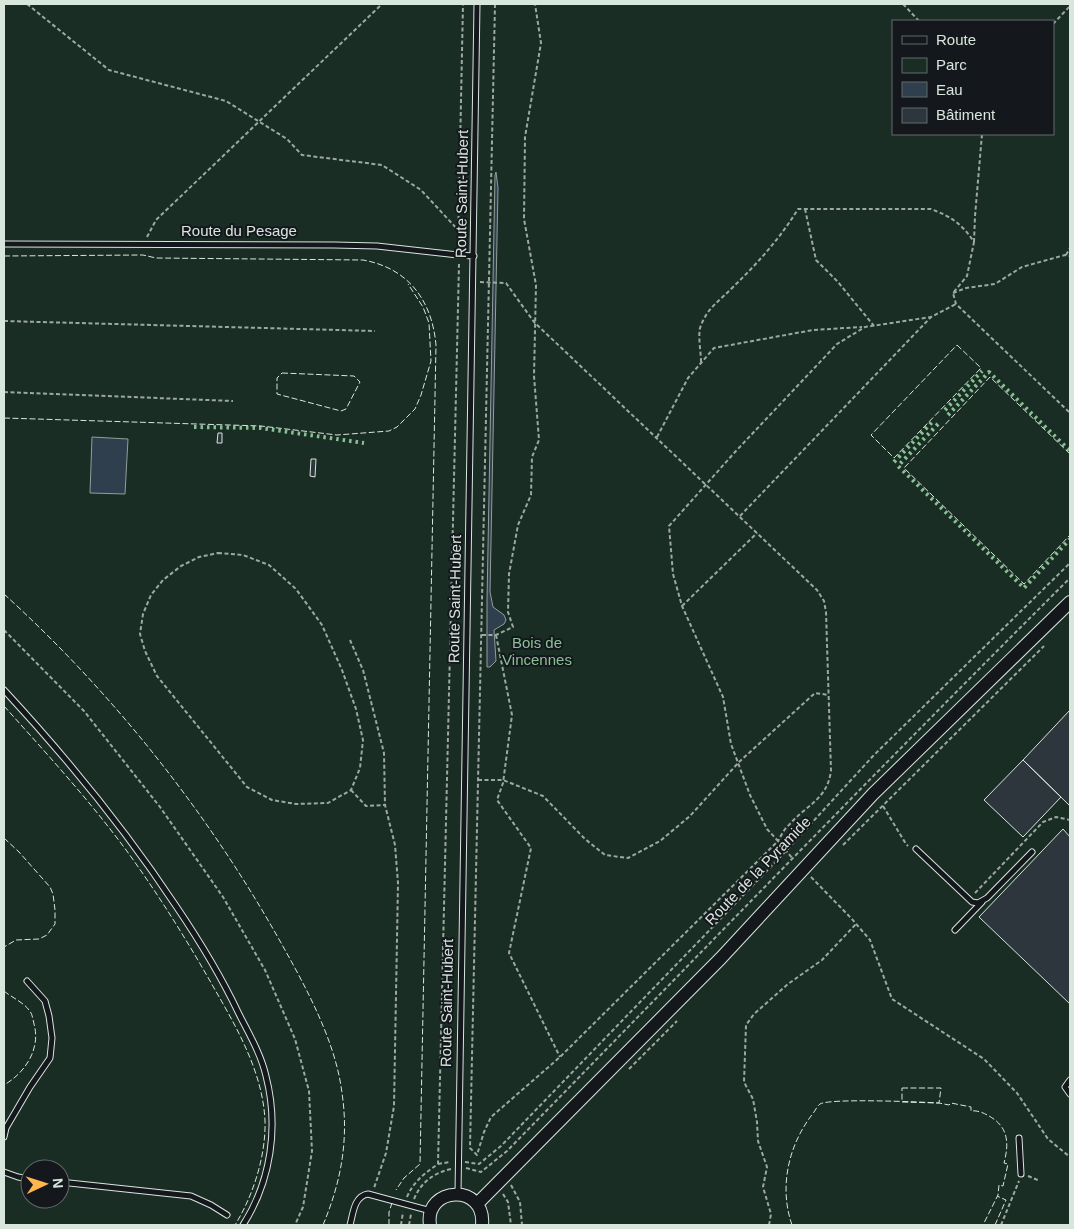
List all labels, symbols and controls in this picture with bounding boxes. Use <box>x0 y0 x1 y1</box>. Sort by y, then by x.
legend <box>892 20 1054 135</box>
text: Route <box>936 31 976 48</box>
text: Parc <box>936 56 967 73</box>
text: Eau <box>936 81 963 98</box>
text: Bâtiment <box>936 106 996 123</box>
street label: Route Saint-Hubert <box>452 129 471 258</box>
street label: Route du Pesage <box>181 222 297 239</box>
street label: Route Saint-Hubert <box>445 534 464 663</box>
park label: Bois de Vincennes <box>502 634 572 668</box>
street label: Route de la Pyramide <box>701 813 814 928</box>
street label: Route Saint-Hubert <box>437 938 456 1067</box>
north arrow <box>20 1159 70 1209</box>
text: N <box>50 1177 66 1189</box>

